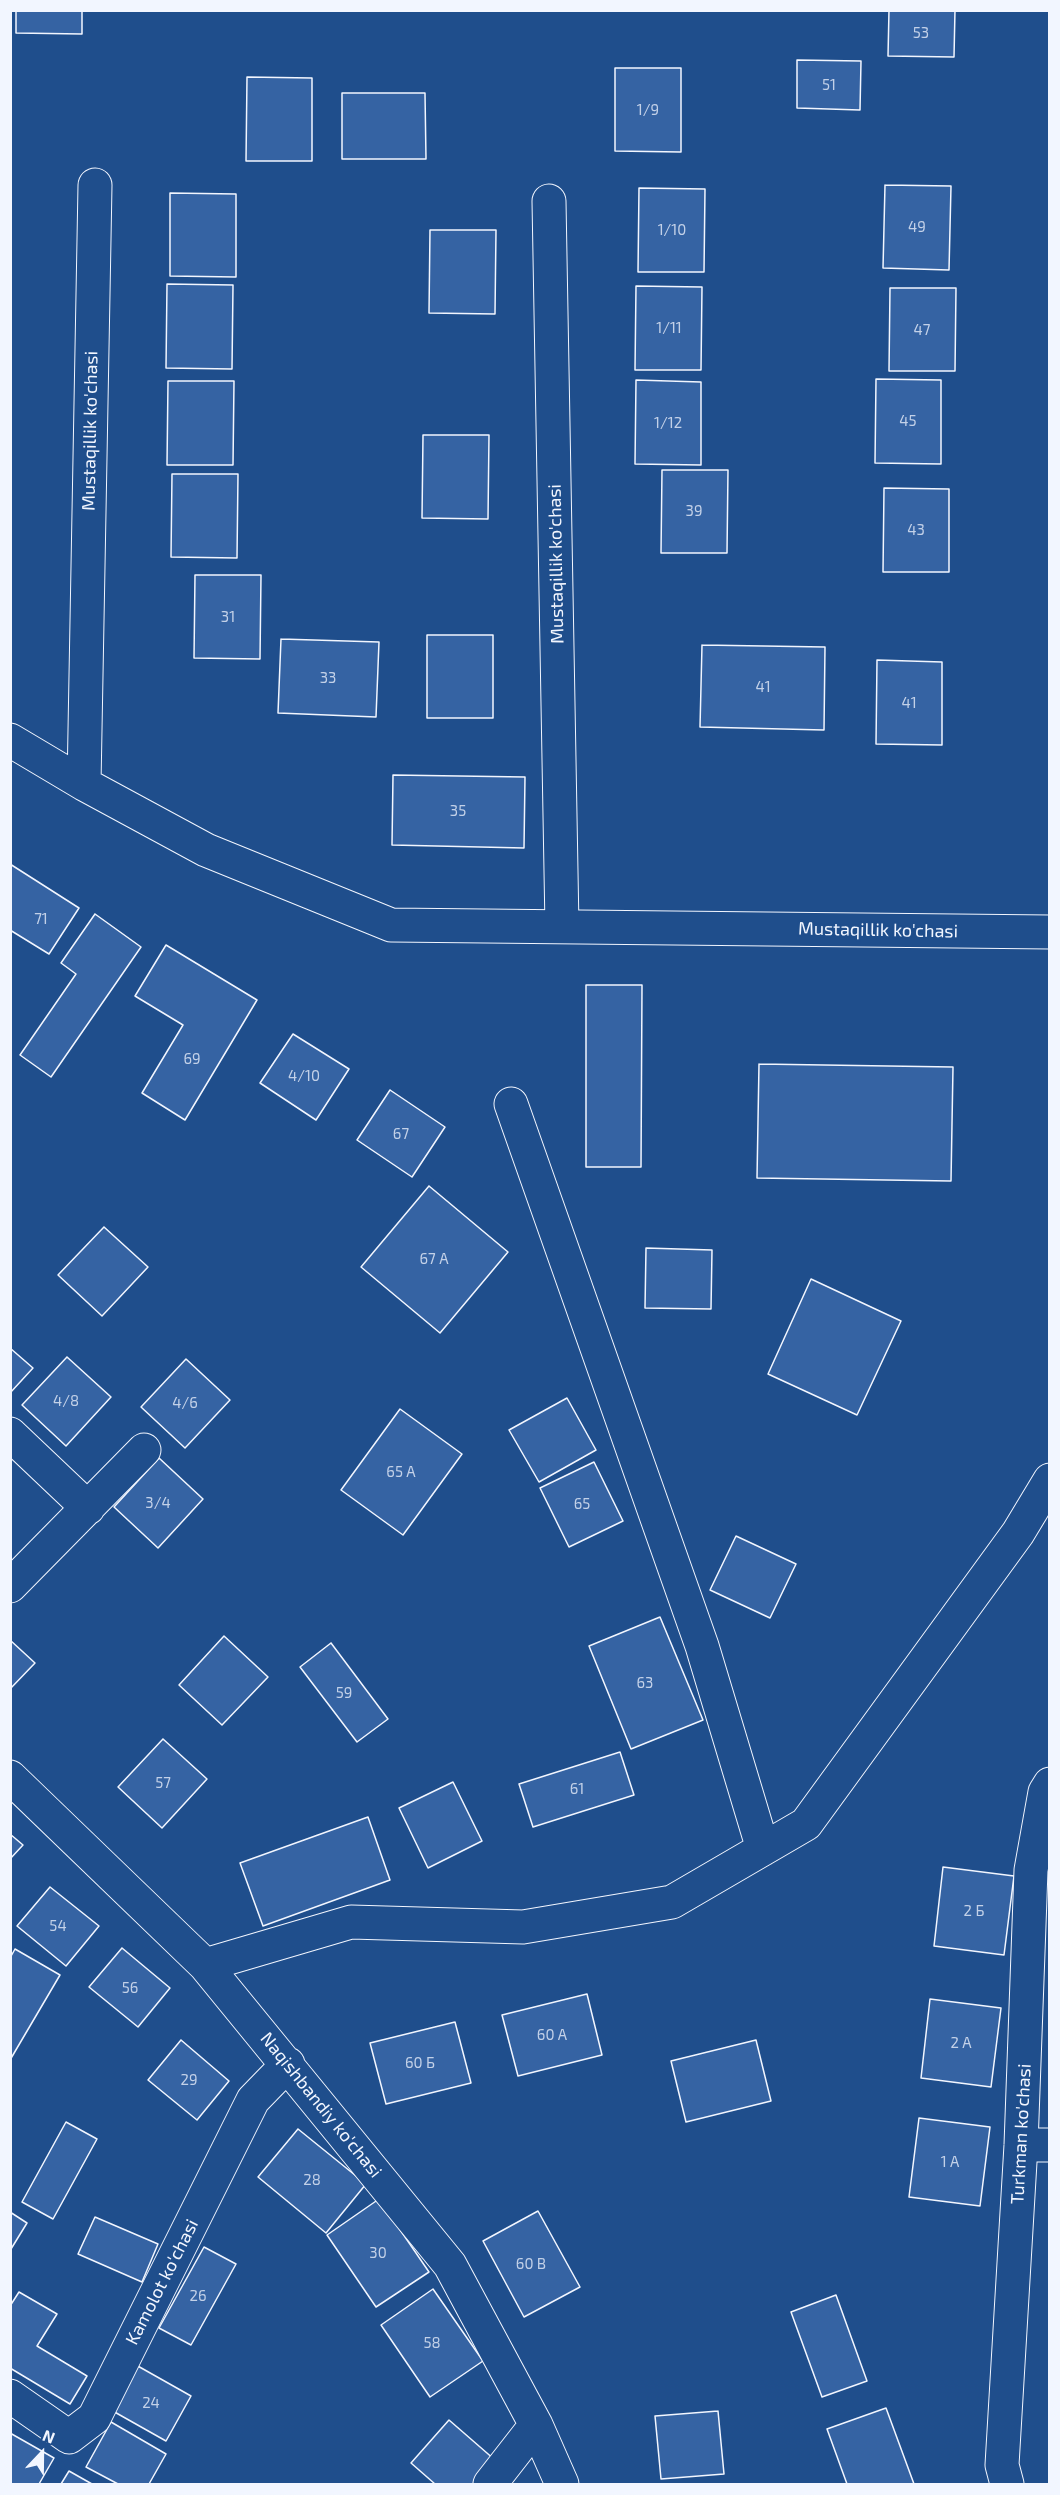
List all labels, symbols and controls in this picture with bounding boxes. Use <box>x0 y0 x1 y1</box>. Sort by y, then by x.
house number: 53 <box>913 24 929 42</box>
house number: 51 <box>822 76 836 94</box>
house number: 1/9 <box>637 101 659 119</box>
house number: 49 <box>908 218 926 236</box>
house number: 1/10 <box>658 221 686 239</box>
house number: 1/11 <box>656 319 682 337</box>
house number: 47 <box>914 321 930 339</box>
street label: Mustaqillik ko'chasi <box>78 351 102 511</box>
house number: 45 <box>899 412 917 430</box>
house number: 1/12 <box>654 414 682 432</box>
street label: Mustaqillik ko'chasi <box>544 484 568 644</box>
house number: 39 <box>686 502 702 520</box>
house number: 43 <box>907 521 925 539</box>
house number: 31 <box>221 608 235 626</box>
house number: 33 <box>320 669 336 687</box>
house number: 41 <box>755 678 771 696</box>
house number: 41 <box>901 694 917 712</box>
house number: 35 <box>450 802 466 820</box>
house number: 71 <box>34 910 48 928</box>
street label: Mustaqillik ko'chasi <box>798 918 958 942</box>
house number: 69 <box>183 1050 201 1068</box>
house number: 4/10 <box>288 1067 320 1085</box>
house number: 67 <box>393 1125 409 1143</box>
house number: 67 А <box>420 1250 448 1268</box>
house number: 4/8 <box>53 1392 79 1410</box>
house number: 4/6 <box>172 1394 198 1412</box>
house number: 65 А <box>386 1463 416 1481</box>
house number: 3/4 <box>145 1494 171 1512</box>
house number: 65 <box>574 1495 590 1513</box>
house number: 63 <box>637 1674 653 1692</box>
house number: 59 <box>336 1684 352 1702</box>
house number: 57 <box>155 1774 171 1792</box>
house number: 61 <box>570 1780 584 1798</box>
house number: 2 Б <box>964 1902 984 1920</box>
house number: 54 <box>49 1917 67 1935</box>
house number: 56 <box>122 1979 138 1997</box>
house number: 60 А <box>537 2026 567 2044</box>
street label: Naqishbandiy ko'chasi <box>256 2028 386 2182</box>
house number: 2 А <box>950 2034 972 2052</box>
house number: 60 Б <box>405 2054 435 2072</box>
street label: Turkman ko'chasi <box>1007 2063 1035 2205</box>
house number: 29 <box>180 2071 198 2089</box>
house number: 1 А <box>941 2153 959 2171</box>
house number: 28 <box>303 2171 321 2189</box>
street label: Kamolot ko'chasi <box>121 2216 203 2348</box>
house number: 30 <box>369 2244 387 2262</box>
house number: 60 В <box>516 2255 546 2273</box>
house number: 26 <box>189 2287 207 2305</box>
house number: 58 <box>423 2334 441 2352</box>
house number: 24 <box>142 2394 160 2412</box>
north arrow <box>12 2423 72 2483</box>
text: N <box>40 2425 58 2447</box>

